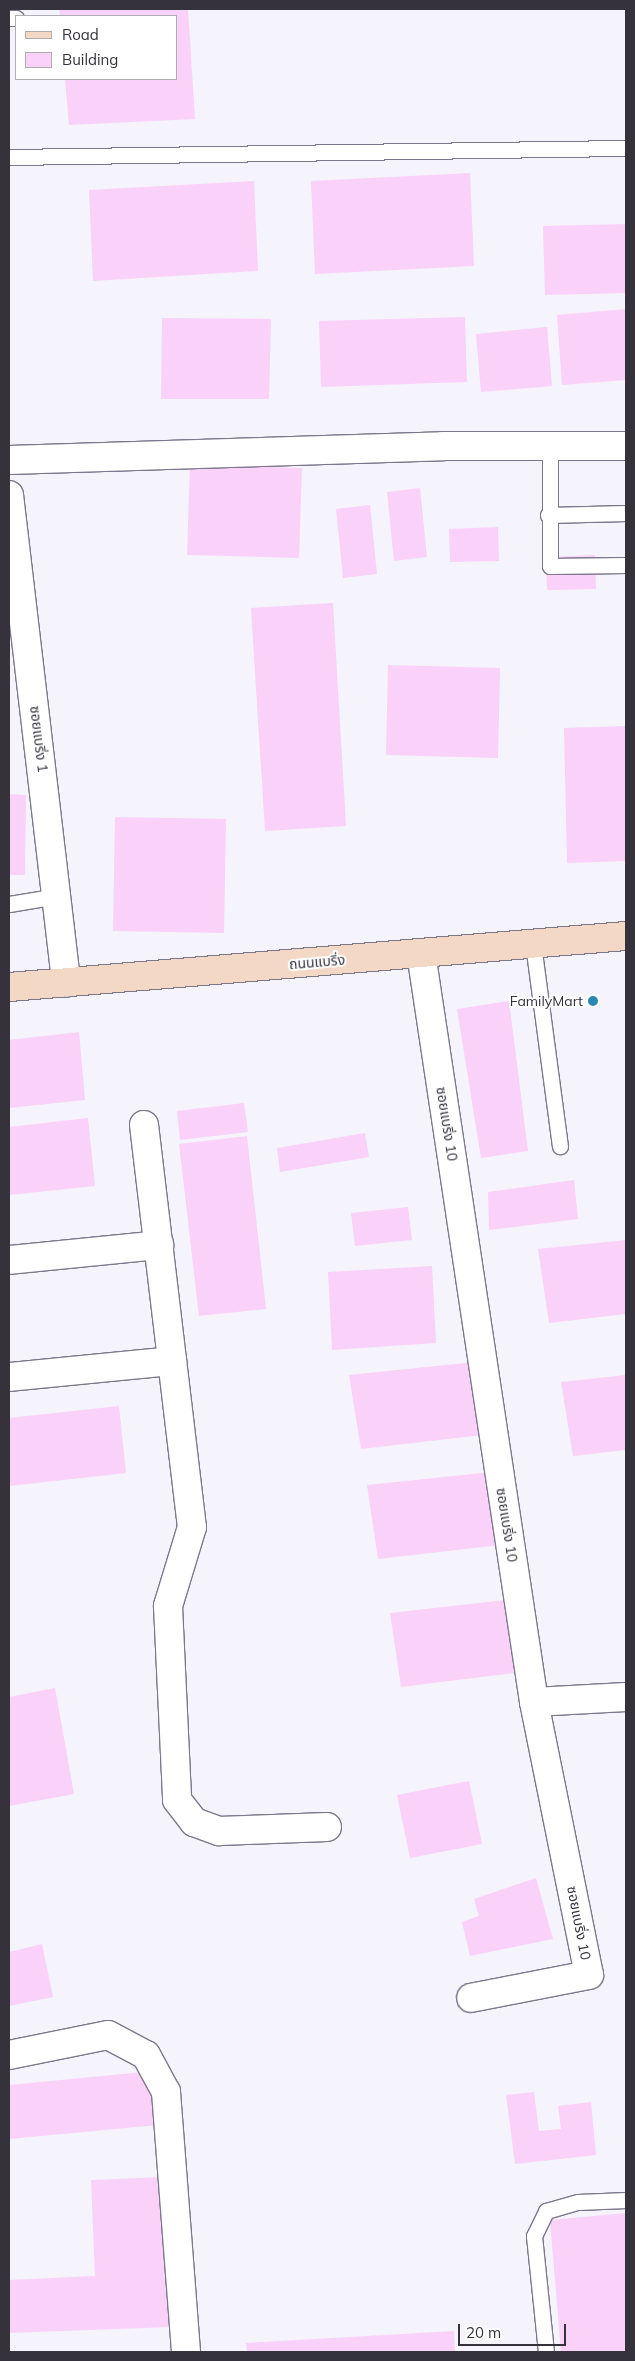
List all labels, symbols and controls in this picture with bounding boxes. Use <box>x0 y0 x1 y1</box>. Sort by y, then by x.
legend <box>15 15 178 80</box>
text: Road <box>62 25 99 44</box>
text: Building <box>62 50 118 69</box>
street label: ซอยแบริ่ง 1 <box>27 705 51 773</box>
street label: ถนนแบริ่ง <box>288 951 346 973</box>
place label: FamilyMart <box>510 993 583 1009</box>
marker: FamilyMart <box>587 995 599 1007</box>
street label: ซอยแบริ่ง 10 <box>433 1086 461 1162</box>
street label: ซอยแบริ่ง 10 <box>493 1487 521 1563</box>
street label: ซอยแบริ่ง 10 <box>564 1884 594 1962</box>
scale bar <box>460 2314 568 2346</box>
text: 20 m <box>466 2323 501 2342</box>

